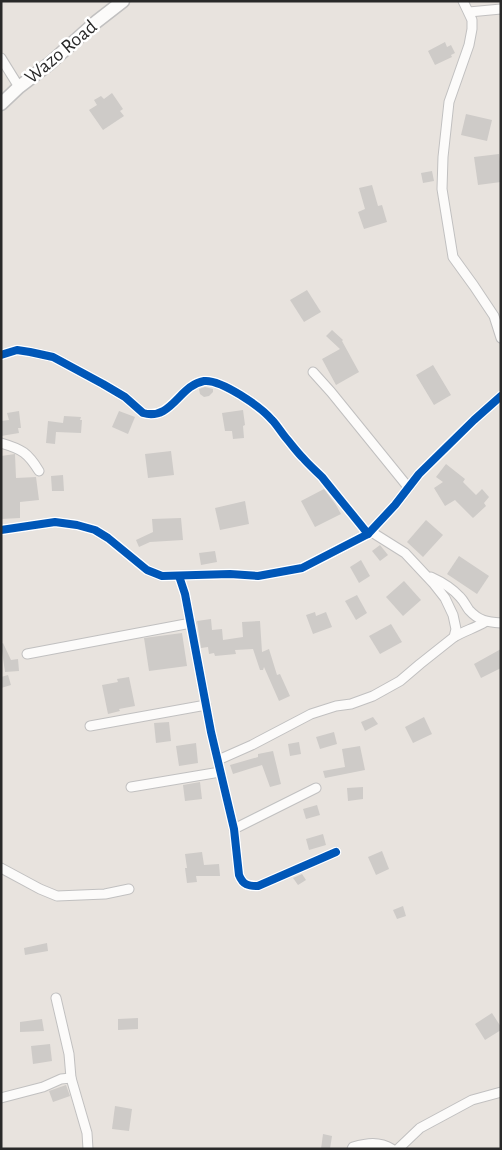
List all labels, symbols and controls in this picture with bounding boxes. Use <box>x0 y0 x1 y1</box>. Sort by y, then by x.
street label: Wazo Road <box>21 16 101 88</box>

